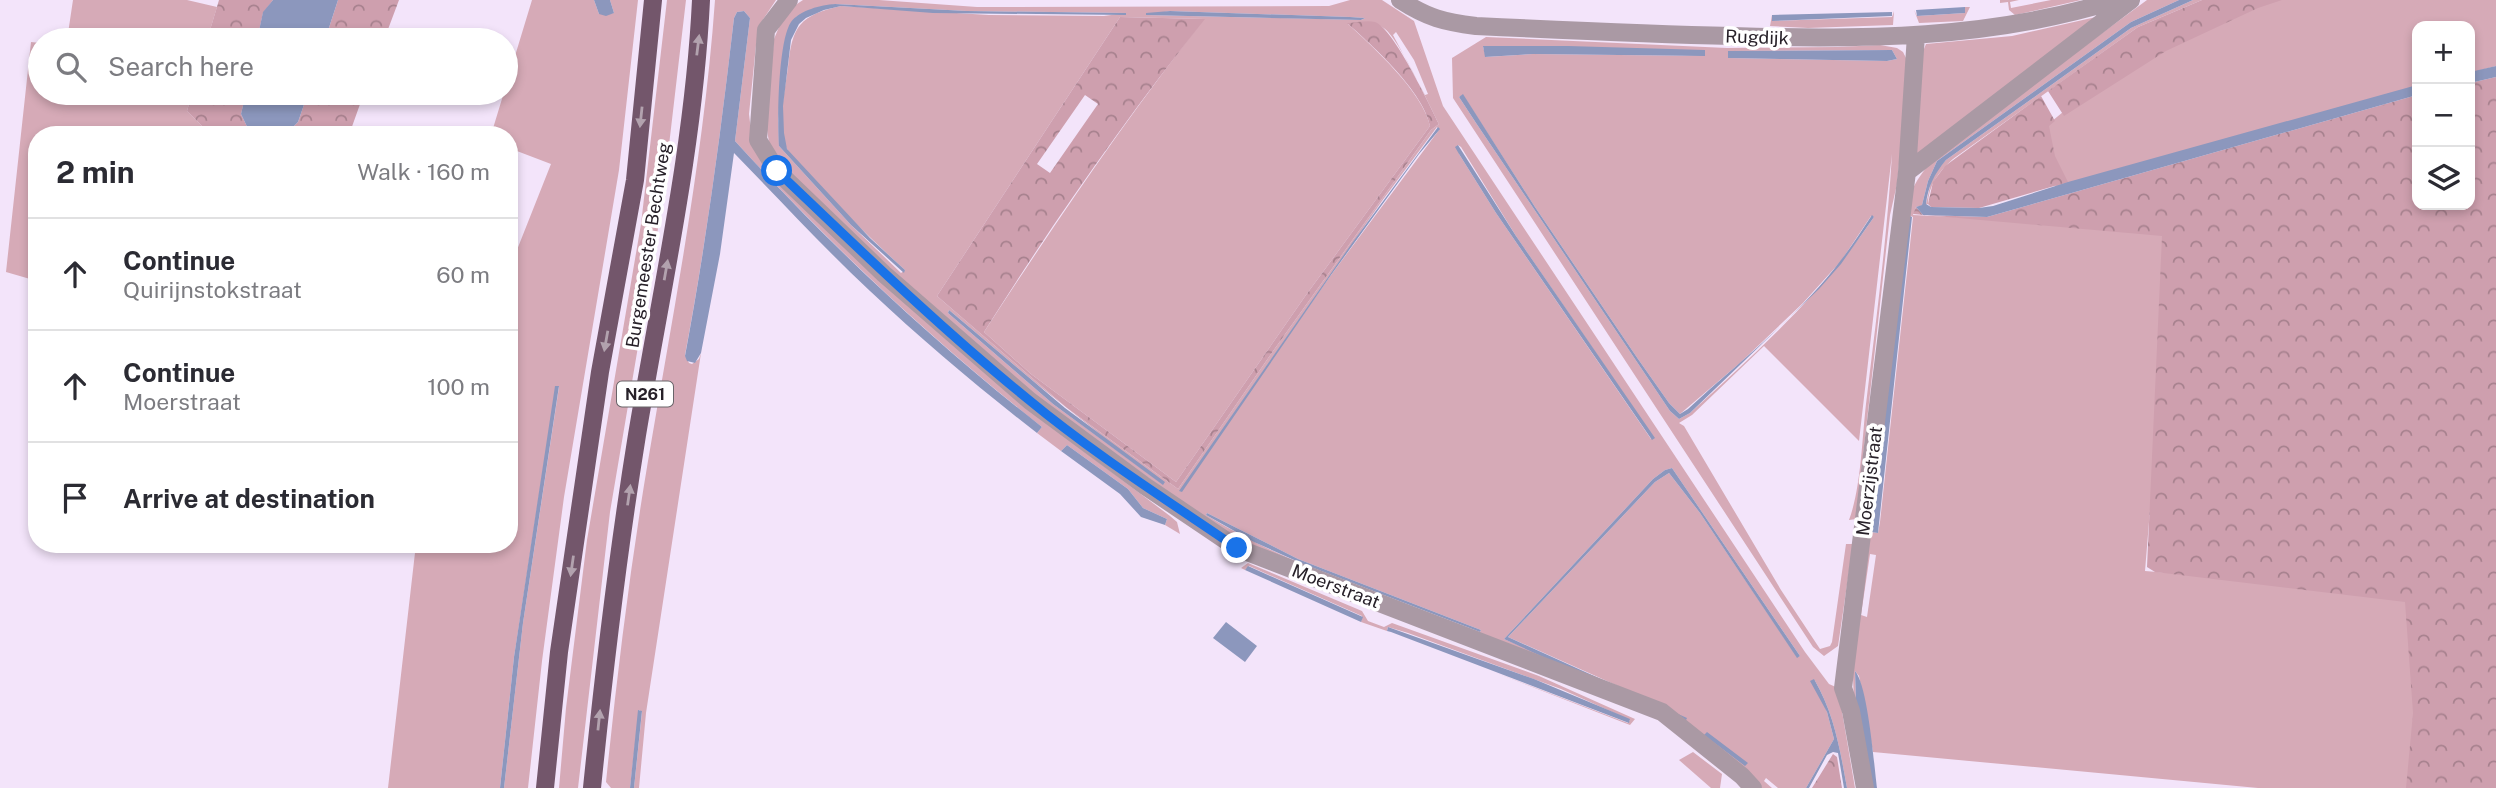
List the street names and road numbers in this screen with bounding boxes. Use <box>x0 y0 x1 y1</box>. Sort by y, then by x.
street label: Rugdijk <box>1725 25 1789 49</box>
street label: Burgemeester Bechtweg <box>621 141 675 349</box>
road number: N261 <box>617 382 673 406</box>
street label: Moerzijstraat <box>1852 425 1886 537</box>
street label: Moerstraat <box>1289 560 1383 612</box>

